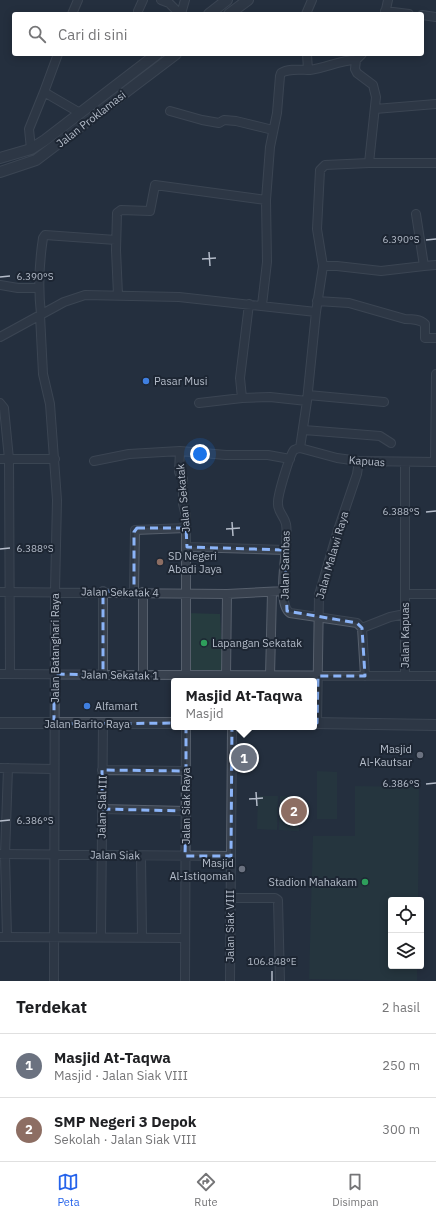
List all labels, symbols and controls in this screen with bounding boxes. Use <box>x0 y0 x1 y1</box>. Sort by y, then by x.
search box <box>12 12 424 56</box>
icon: search <box>26 23 48 45</box>
text: Cari di sini <box>58 25 127 44</box>
street label: Jalan Proklamasi <box>54 88 128 150</box>
text: 6.390°S <box>382 233 420 246</box>
text: 6.390°S <box>16 270 54 283</box>
place label: Pasar Musi <box>154 374 208 388</box>
marker: Pasar Musi <box>141 376 151 386</box>
your location <box>190 444 210 464</box>
street label: Kapuas <box>348 453 386 469</box>
street label: Jalan Sekatak <box>173 463 193 533</box>
text: 6.388°S <box>382 505 420 518</box>
street label: Jalan Malawi Raya <box>313 509 351 600</box>
street label: Jalan Sambas <box>277 531 293 599</box>
text: 6.388°S <box>16 542 54 555</box>
place label: SD Negeri Abadi Jaya <box>168 549 222 576</box>
marker: SD Negeri Abadi Jaya <box>155 557 165 567</box>
street label: Jalan Sekatak 4 <box>81 584 159 600</box>
street label: Jalan Batanghari Raya <box>48 593 62 703</box>
street label: Jalan Kapuas <box>398 602 412 668</box>
place label: Lapangan Sekatak <box>212 636 302 650</box>
marker: Lapangan Sekatak <box>199 638 209 648</box>
street label: Jalan Sekatak 1 <box>81 667 159 683</box>
popup <box>171 678 317 730</box>
text: Masjid At-Taqwa <box>186 686 302 705</box>
place label: Alfamart <box>95 699 138 713</box>
marker: Alfamart <box>82 701 92 711</box>
text: Masjid <box>186 705 223 722</box>
street label: Jalan Barito Raya <box>44 717 130 731</box>
place label: Masjid Al-Kautsar <box>360 742 412 769</box>
pin: 1 <box>231 743 257 773</box>
marker: Masjid Al-Kautsar <box>415 750 425 760</box>
street label: Jalan Siak Raya <box>179 768 193 844</box>
street label: Jalan Slal III <box>94 775 110 839</box>
text: 6.386°S <box>382 777 420 790</box>
pin: 2 <box>281 796 307 826</box>
text: 6.386°S <box>16 814 54 827</box>
street label: Jalan Siak <box>90 848 140 862</box>
place label: Masjid Al-Istiqomah <box>169 856 234 883</box>
marker: Masjid Al-Istiqomah <box>237 864 247 874</box>
place label: Stadion Mahakam <box>269 875 357 889</box>
marker: Stadion Mahakam <box>360 877 370 887</box>
street label: Jalan Siak VIII <box>223 890 237 962</box>
map controls <box>388 897 424 969</box>
button: locate <box>388 897 424 933</box>
button: layers <box>388 933 424 969</box>
text: 106.848°E <box>247 955 297 968</box>
text: Terdekat <box>16 996 87 1018</box>
text: 2 hasil <box>382 999 420 1016</box>
text: Masjid At-Taqwa <box>54 1048 171 1067</box>
text: 1 <box>25 1057 33 1074</box>
text: 250 m <box>382 1057 420 1074</box>
text: Masjid · Jalan Siak VIII <box>54 1067 188 1084</box>
text: SMP Negeri 3 Depok <box>54 1112 197 1131</box>
text: 2 <box>25 1121 33 1138</box>
text: 300 m <box>382 1121 420 1138</box>
text: Sekolah · Jalan Siak VIII <box>54 1131 197 1148</box>
tab: Peta <box>57 1171 80 1209</box>
tab: Rute <box>194 1171 218 1209</box>
tab: Disimpan <box>332 1171 379 1209</box>

